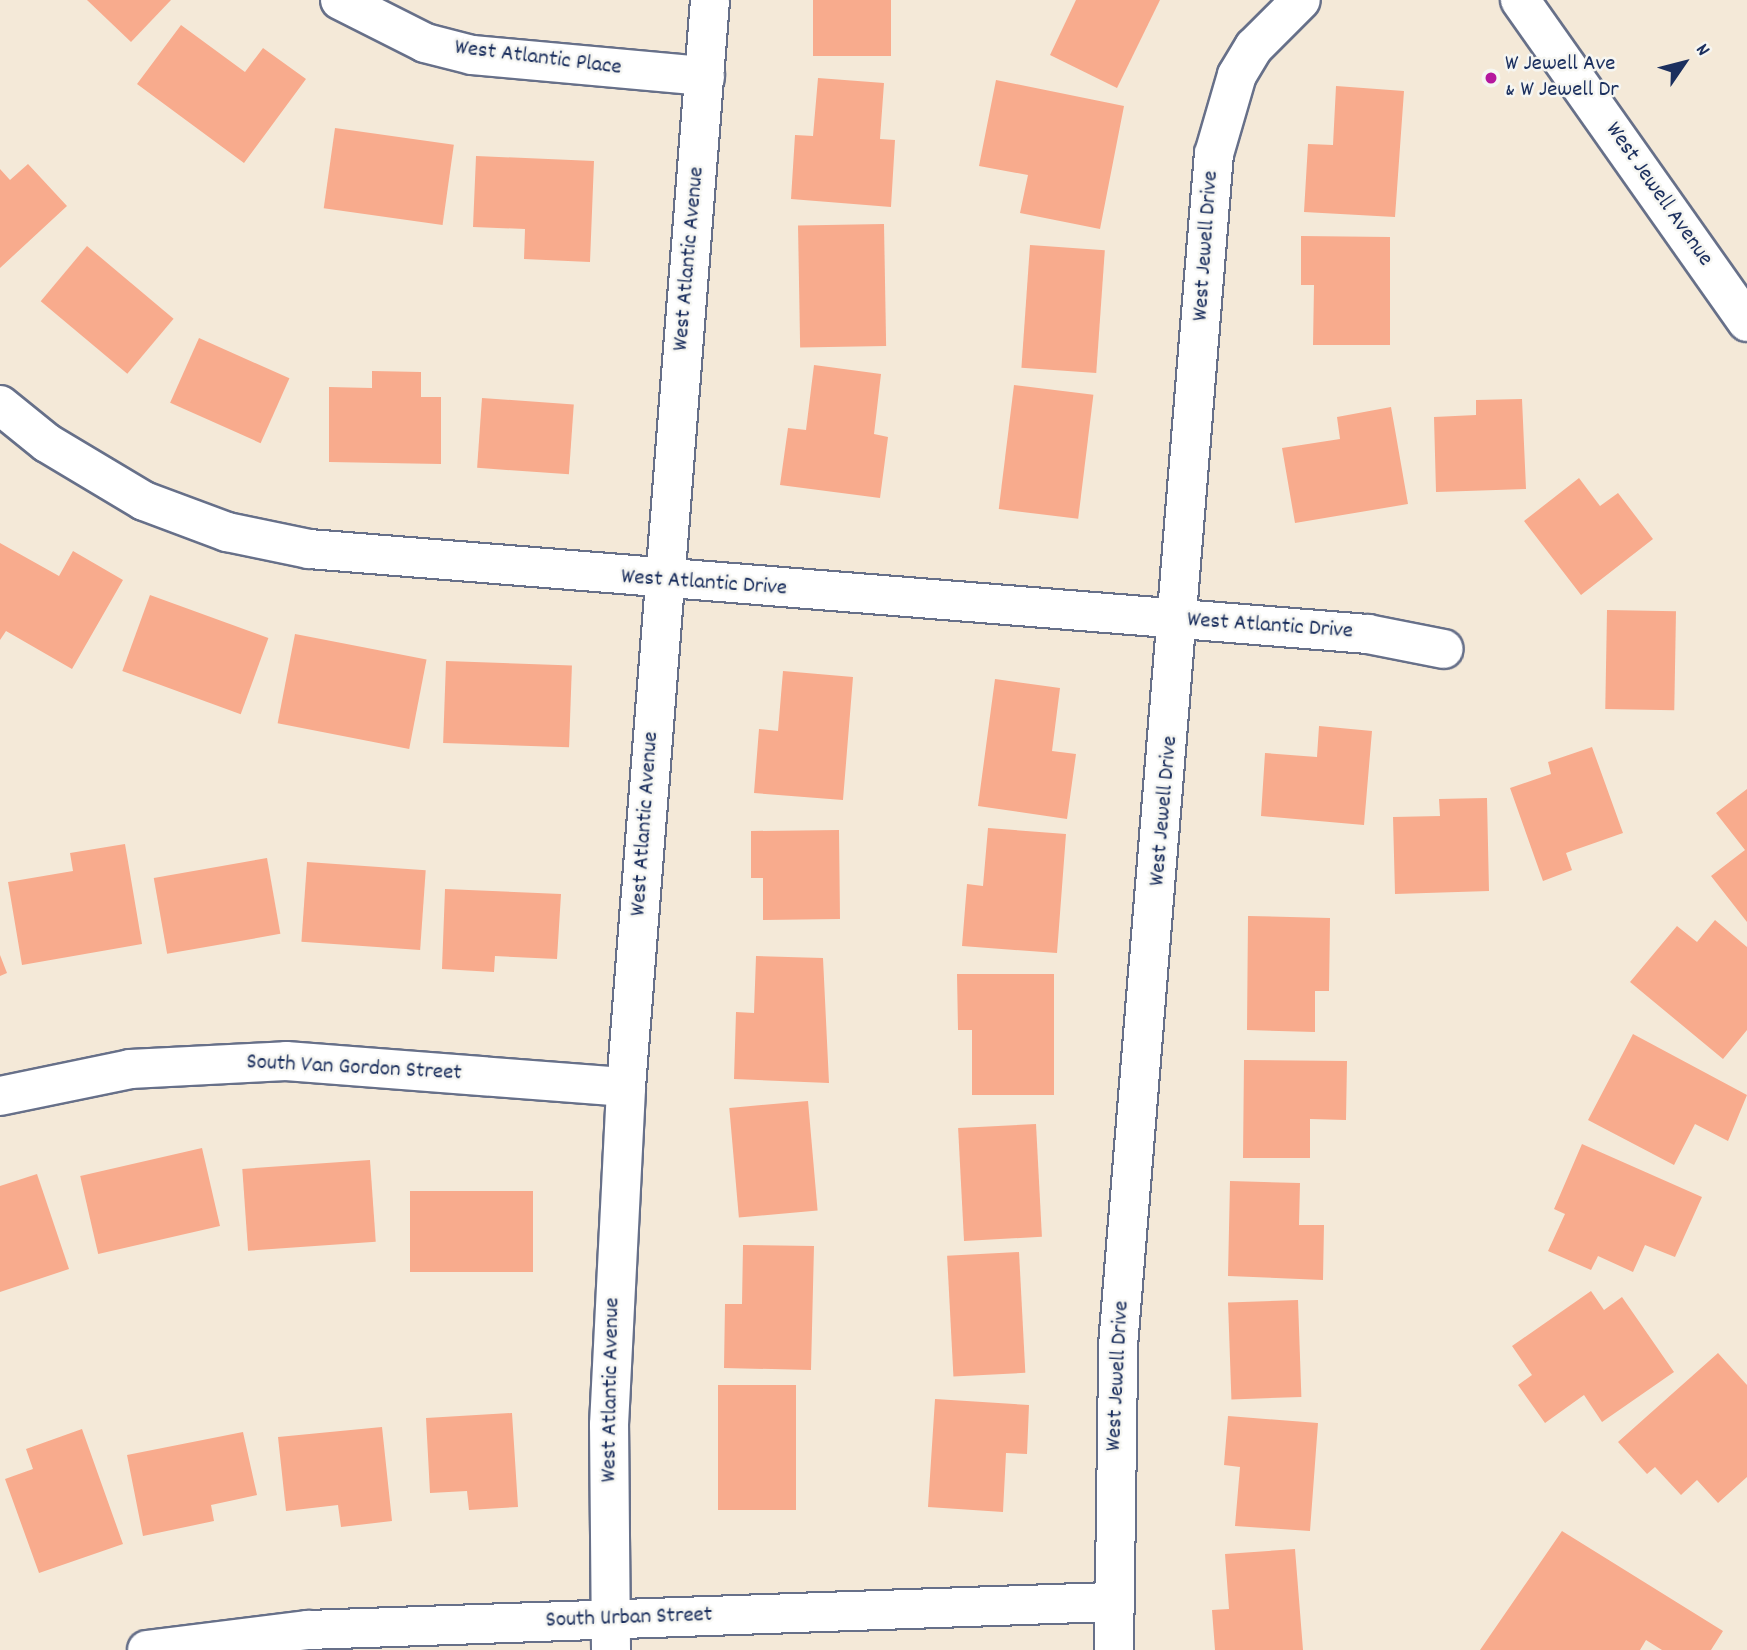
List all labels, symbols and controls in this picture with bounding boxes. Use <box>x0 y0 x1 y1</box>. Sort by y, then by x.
north arrow <box>1649 28 1719 98</box>
street label: West Atlantic Place <box>453 35 623 83</box>
text: N <box>1688 39 1715 62</box>
place label: W Jewell Ave & W Jewell Dr <box>1505 51 1619 105</box>
marker: W Jewell Ave & W Jewell Dr <box>1483 70 1499 86</box>
street label: West Jewell Avenue <box>1598 118 1718 272</box>
street label: West Atlantic Avenue <box>668 166 712 352</box>
street label: West Jewell Drive <box>1188 170 1226 322</box>
street label: West Atlantic Drive <box>620 564 788 604</box>
street label: West Atlantic Drive <box>1186 607 1354 647</box>
street label: West Atlantic Avenue <box>626 731 666 917</box>
street label: West Jewell Drive <box>1145 735 1185 887</box>
street label: South Van Gordon Street <box>246 1050 462 1088</box>
street label: West Atlantic Avenue <box>597 1297 627 1483</box>
street label: West Jewell Drive <box>1101 1300 1137 1452</box>
street label: South Urban Street <box>545 1602 713 1636</box>

